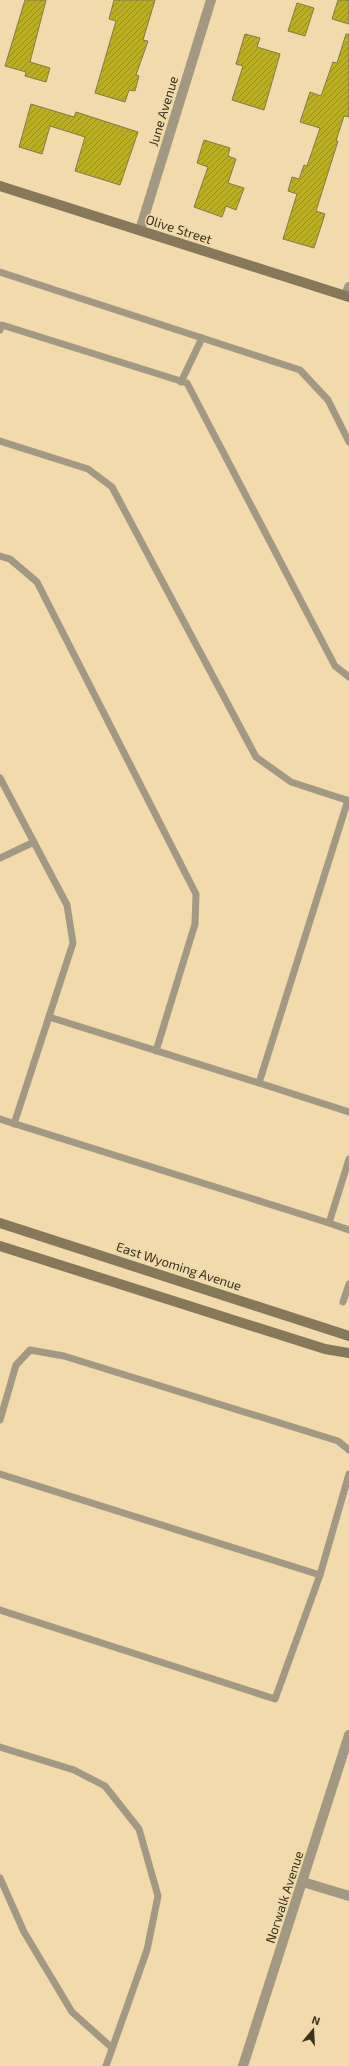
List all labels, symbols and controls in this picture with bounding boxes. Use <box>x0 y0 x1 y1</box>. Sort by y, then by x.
street label: June Avenue <box>145 74 181 148</box>
street label: Olive Street <box>144 211 214 247</box>
street label: East Wyoming Avenue <box>114 1238 244 1294</box>
street label: Norwalk Avenue <box>262 1849 306 1945</box>
north arrow <box>293 2010 333 2050</box>
text: N <box>310 2013 322 2027</box>

